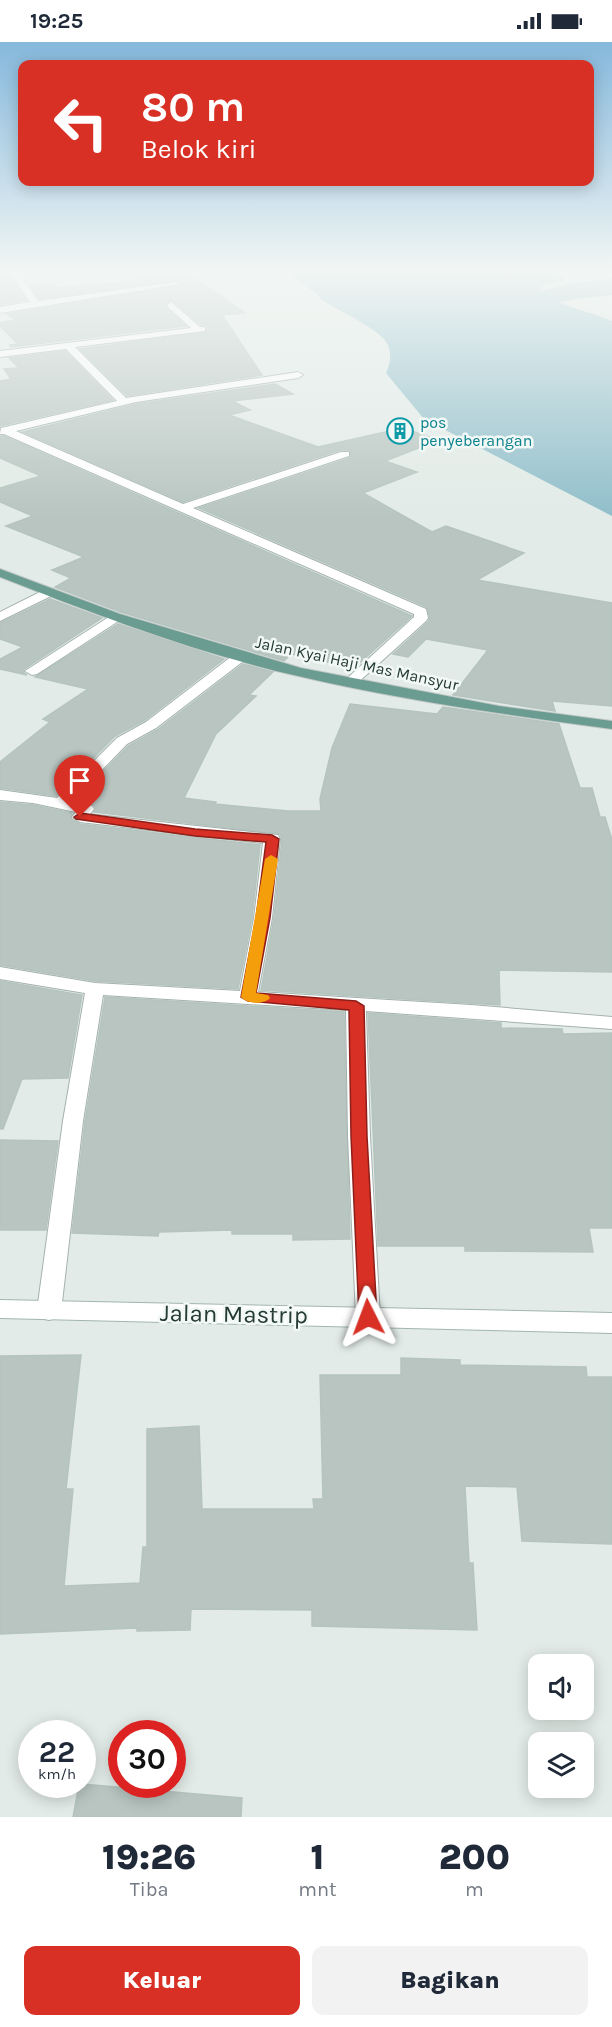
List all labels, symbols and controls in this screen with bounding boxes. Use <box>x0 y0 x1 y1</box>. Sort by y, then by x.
text: 19:25 <box>30 8 83 34</box>
text: 80 m <box>141 82 245 132</box>
icon: left <box>42 84 120 162</box>
text: Belok kiri <box>141 133 257 165</box>
place label: pos penyeberangan <box>420 413 532 450</box>
building icon: pos penyeberangan <box>385 416 415 446</box>
street label: Jalan Kyai Haji Mas Mansyur <box>254 633 460 694</box>
pin <box>54 755 105 817</box>
icon: arrive <box>63 764 96 797</box>
position arrow <box>336 1285 400 1349</box>
street label: Jalan Mastrip <box>160 1299 308 1329</box>
map controls <box>528 1654 594 1798</box>
button: sound <box>528 1654 594 1720</box>
speed limit sign: 30 <box>108 1720 186 1798</box>
button: layers <box>528 1732 594 1798</box>
text: 22 <box>39 1734 75 1770</box>
text: km/h <box>38 1765 76 1783</box>
text: 19:26 <box>102 1836 196 1878</box>
text: 1 <box>310 1836 324 1878</box>
text: 200 <box>439 1836 510 1878</box>
text: Tiba <box>130 1878 169 1901</box>
text: mnt <box>298 1878 337 1901</box>
text: m <box>465 1878 484 1901</box>
button: Keluar <box>24 1946 300 2015</box>
button: Bagikan <box>312 1946 588 2015</box>

